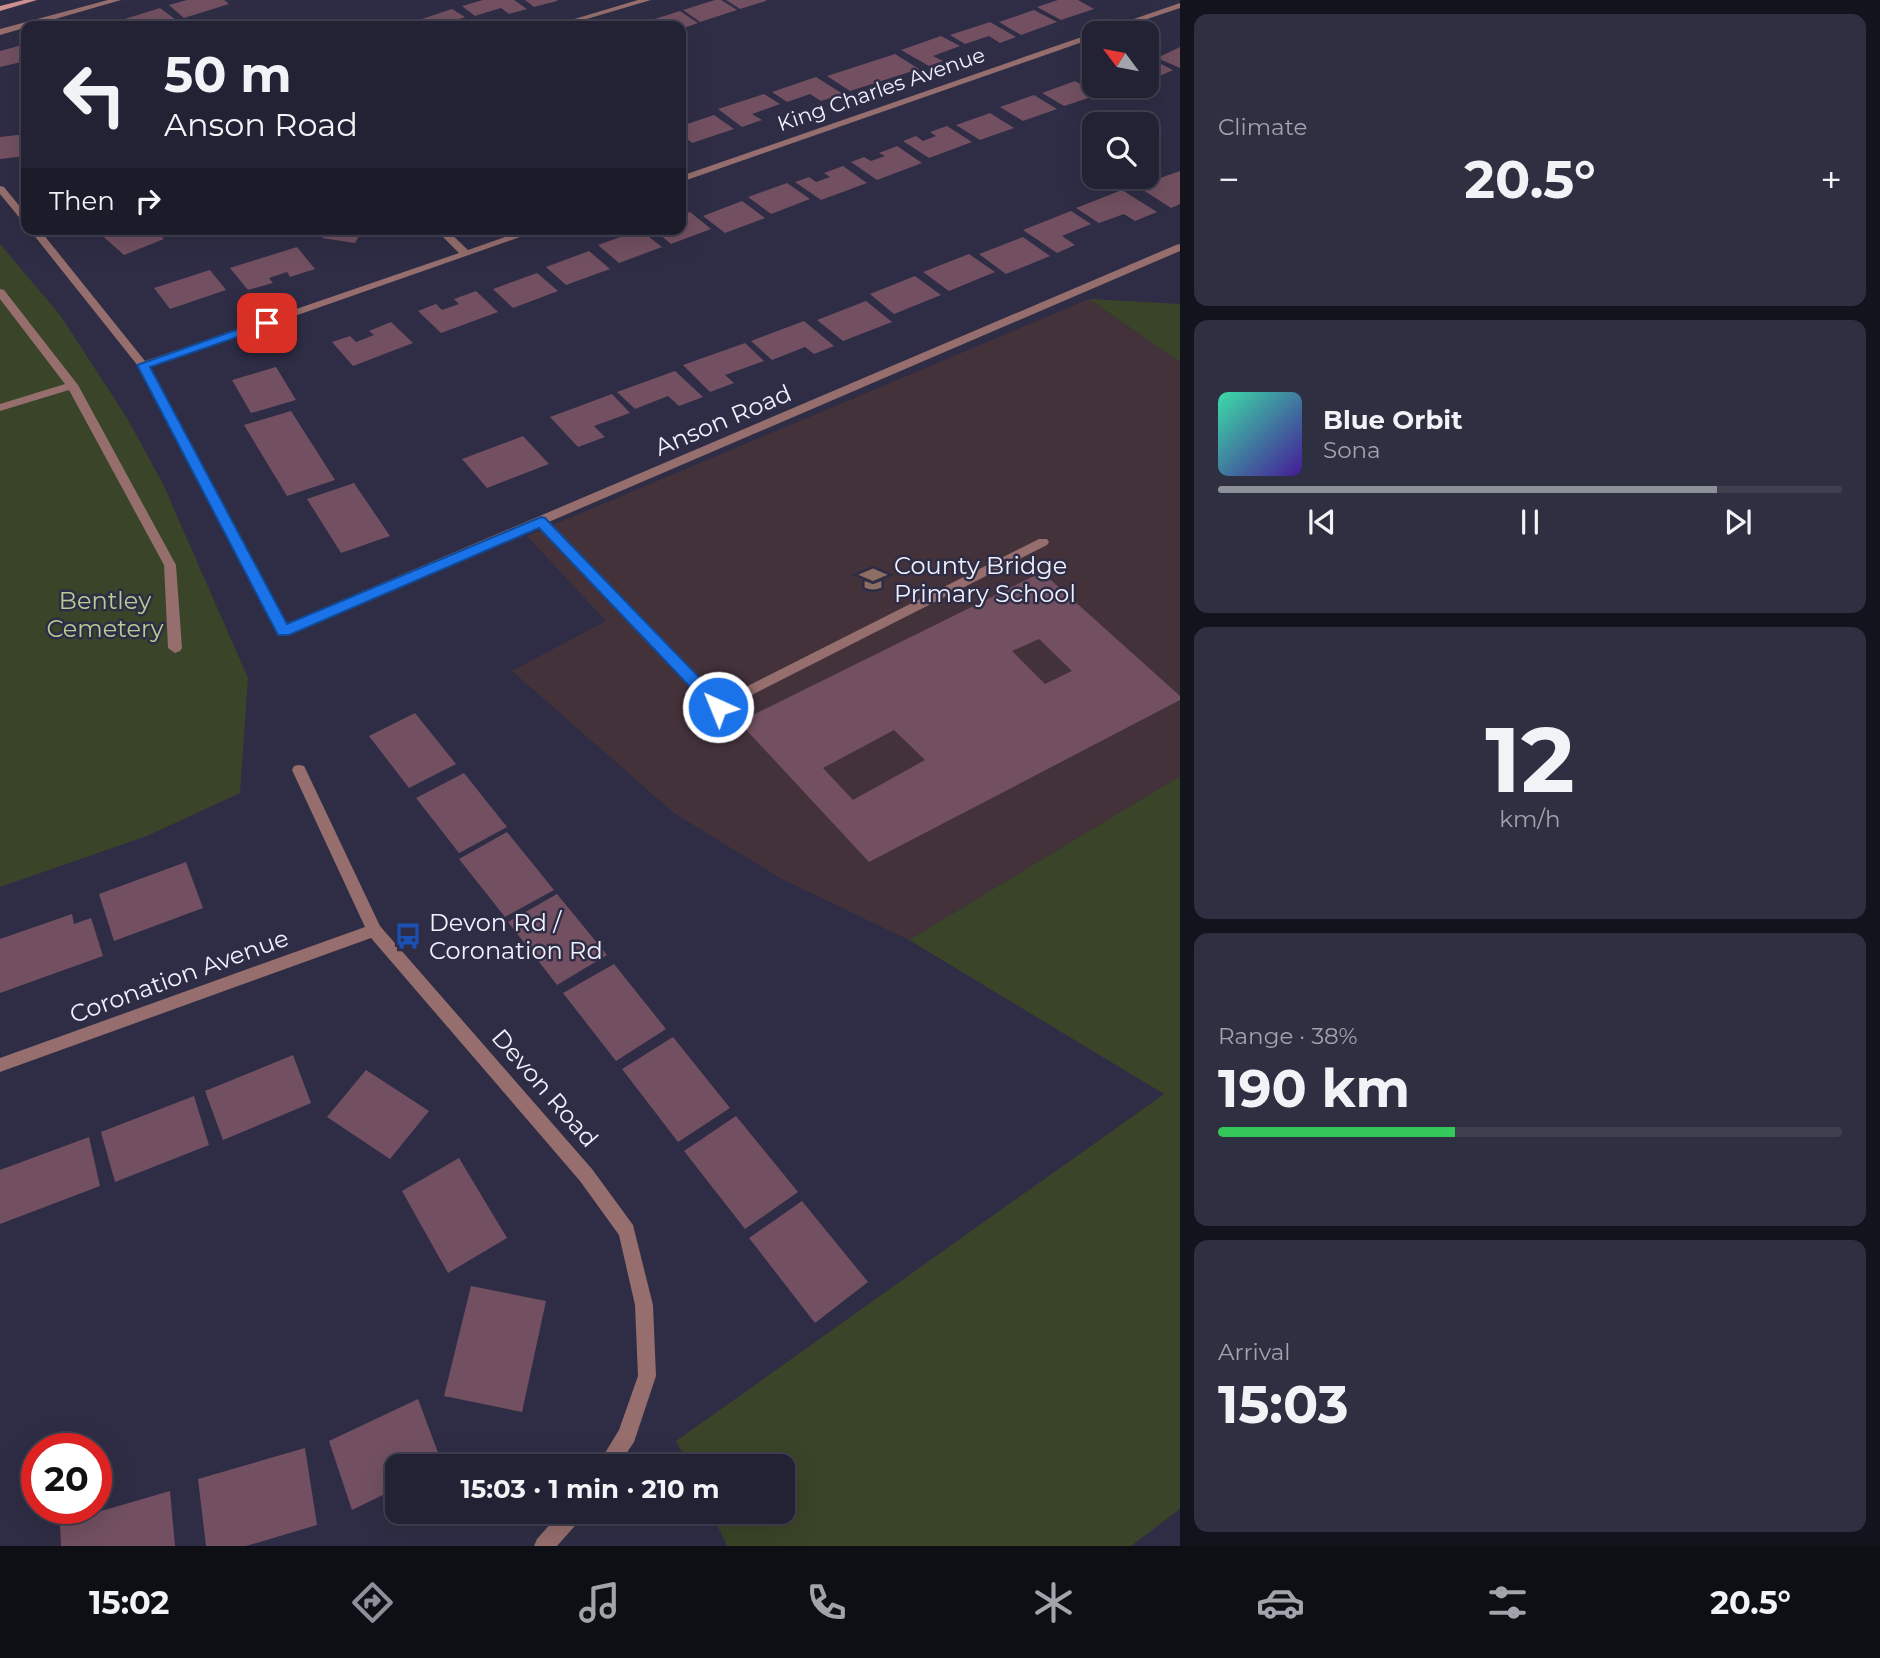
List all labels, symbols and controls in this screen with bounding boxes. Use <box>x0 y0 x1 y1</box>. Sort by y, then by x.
north arrow <box>1082 21 1158 98</box>
map controls <box>1082 21 1159 189</box>
street label: King Charles Avenue <box>774 42 988 136</box>
text: 50 m <box>164 45 292 104</box>
icon: left <box>49 49 140 140</box>
text: Anson Road <box>164 105 358 144</box>
button: search <box>1082 112 1159 189</box>
text: Climate <box>1218 113 1307 141</box>
text: 20.5° <box>1464 148 1596 211</box>
text: − <box>1218 156 1240 203</box>
text: + <box>1820 156 1842 203</box>
icon: right <box>129 182 167 220</box>
text: Then <box>49 185 115 217</box>
pin <box>237 293 297 353</box>
icon: arrive <box>248 304 286 342</box>
street label: Anson Road <box>650 378 796 462</box>
text: Blue Orbit <box>1323 404 1462 436</box>
text: Sona <box>1323 436 1381 464</box>
icon: previous <box>1303 503 1341 541</box>
icon: pause <box>1511 503 1549 541</box>
icon: next <box>1719 503 1757 541</box>
place label: County Bridge Primary School <box>894 551 1076 608</box>
school or university icon: County Bridge Primary School <box>858 564 888 594</box>
park label: Bentley Cemetery <box>46 586 164 643</box>
position arrow <box>681 670 755 744</box>
text: 12 <box>1485 704 1575 815</box>
text: km/h <box>1499 805 1561 833</box>
place label: Devon Rd / Coronation Rd <box>429 908 603 965</box>
bus stop icon: Devon Rd / Coronation Rd <box>393 921 423 951</box>
street label: Coronation Avenue <box>66 923 292 1029</box>
text: Range · 38% <box>1218 1022 1358 1050</box>
street label: Devon Road <box>486 1023 604 1153</box>
text: 190 km <box>1218 1057 1410 1120</box>
text: Arrival <box>1218 1338 1291 1366</box>
text: 15:03 <box>1218 1373 1349 1436</box>
speed limit sign: 20 <box>21 1433 112 1524</box>
text: 15:03 · 1 min · 210 m <box>461 1473 719 1505</box>
icon: directions <box>348 1578 397 1627</box>
icon: music <box>575 1578 624 1627</box>
icon: phone <box>802 1578 851 1627</box>
icon: climate <box>1029 1578 1078 1627</box>
icon: car <box>1256 1578 1305 1627</box>
icon: filters <box>1483 1578 1532 1627</box>
text: 15:02 <box>89 1583 170 1622</box>
text: 20.5° <box>1710 1583 1791 1622</box>

